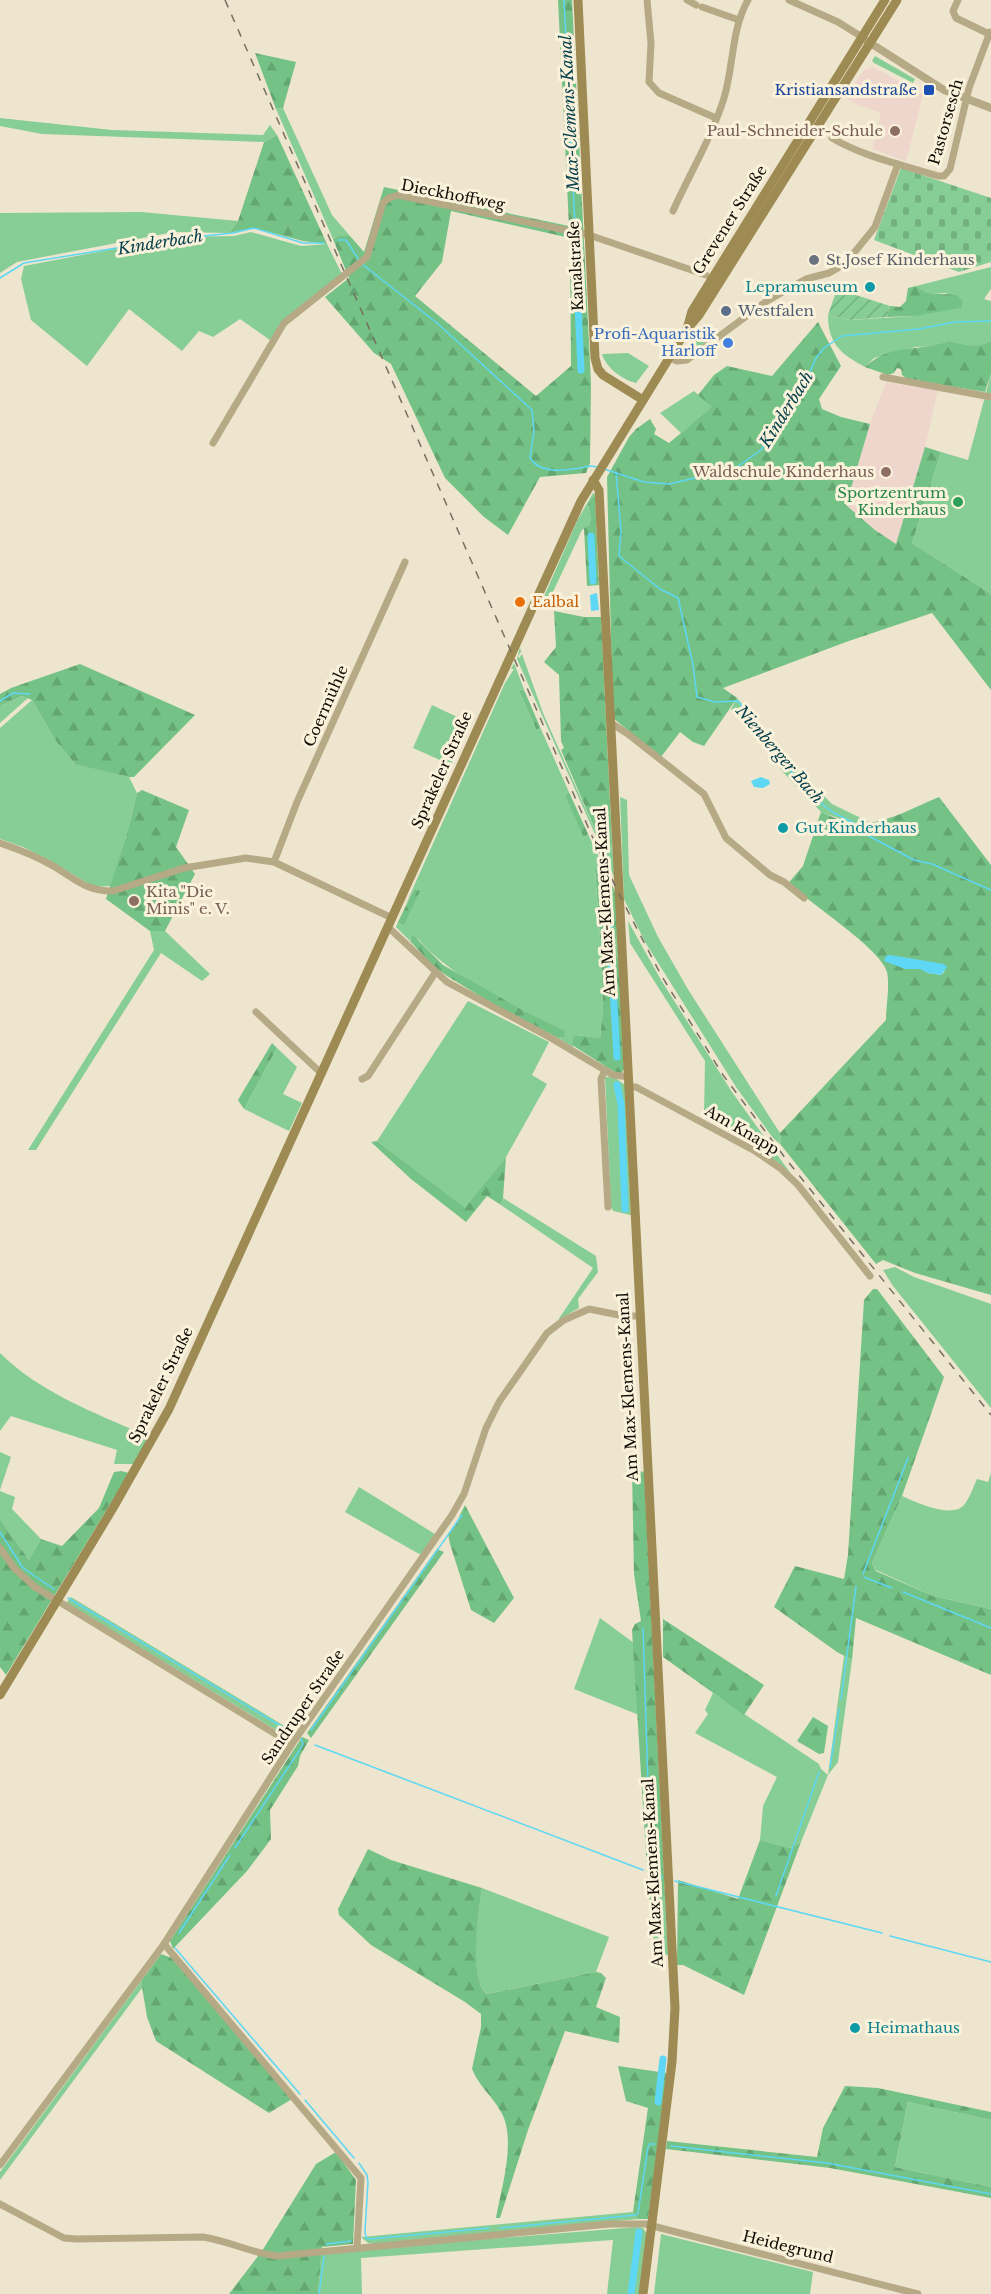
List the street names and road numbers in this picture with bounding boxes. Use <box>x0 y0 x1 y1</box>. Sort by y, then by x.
street label: Pastorsesch <box>924 77 967 167</box>
street label: Grevener Straße <box>688 162 771 278</box>
street label: Dieckhoffweg <box>400 175 508 214</box>
street label: Kanalstraße <box>564 220 587 312</box>
street label: Coermühle <box>299 662 352 750</box>
street label: Sprakeler Straße <box>407 708 476 832</box>
street label: Am Max-Klemens-Kanal <box>590 807 619 998</box>
street label: Am Knapp <box>701 1100 783 1158</box>
street label: Am Max-Klemens-Kanal <box>613 1292 642 1483</box>
street label: Sprakeler Straße <box>124 1324 197 1446</box>
street label: Sandruper Straße <box>257 1645 348 1768</box>
street label: Am Max-Klemens-Kanal <box>638 1778 667 1969</box>
street label: Heidegrund <box>741 2226 835 2267</box>

